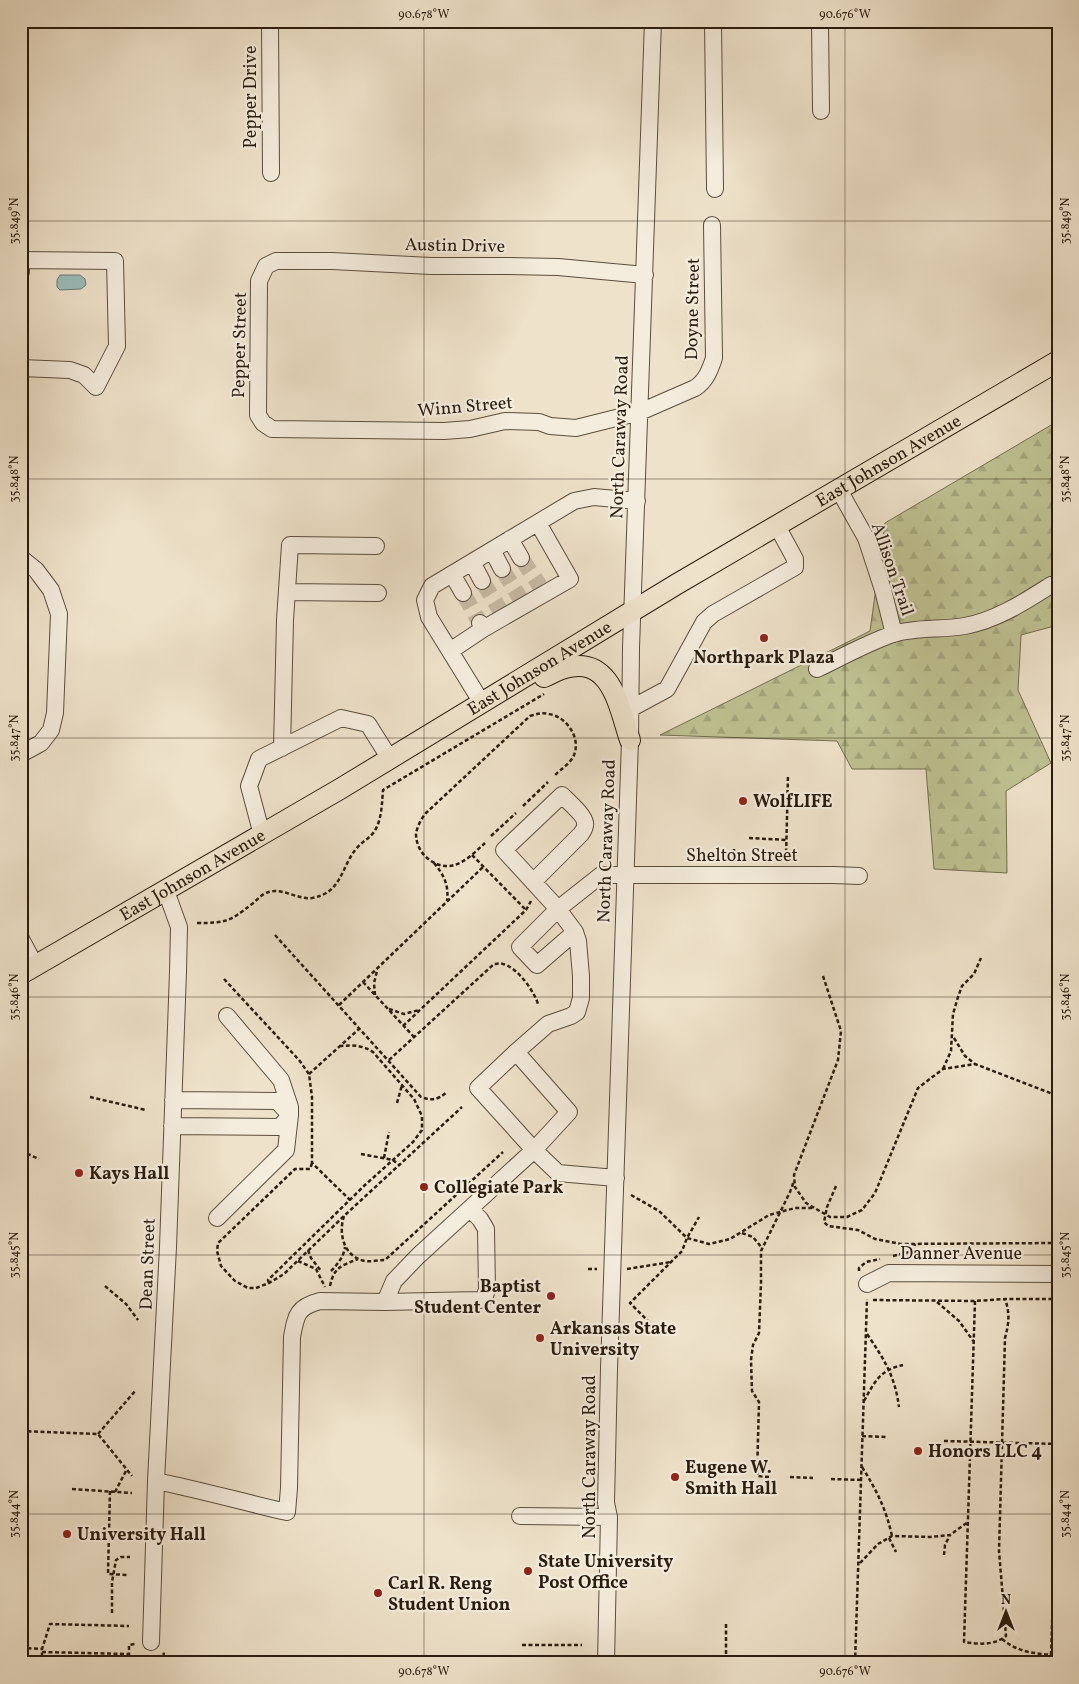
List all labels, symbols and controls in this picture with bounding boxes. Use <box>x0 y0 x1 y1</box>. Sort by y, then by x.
text: 90.678°W <box>398 7 450 23</box>
text: 90.676°W <box>819 7 871 23</box>
street label: Pepper Drive <box>239 46 264 148</box>
text: 35.849°N <box>7 198 23 244</box>
text: 35.849°N <box>1058 198 1074 244</box>
street label: Austin Drive <box>405 233 505 260</box>
street label: Doyne Street <box>680 258 707 360</box>
street label: Pepper Street <box>227 292 254 398</box>
street label: North Caraway Road <box>605 355 636 519</box>
street label: Winn Street <box>417 391 514 424</box>
street label: East Johnson Avenue <box>812 409 966 514</box>
text: 35.848°N <box>7 455 23 502</box>
text: 35.848°N <box>1058 455 1074 502</box>
street label: Allison Trail <box>864 520 919 619</box>
street label: East Johnson Avenue <box>463 616 617 723</box>
marker: Northpark Plaza <box>758 632 770 644</box>
place label: Northpark Plaza <box>693 646 835 671</box>
text: 35.847°N <box>7 714 23 761</box>
text: 35.847°N <box>1058 714 1074 761</box>
street label: North Caraway Road <box>592 759 623 923</box>
place label: WolfLIFE <box>753 790 833 815</box>
marker: WolfLIFE <box>737 795 749 807</box>
street label: East Johnson Avenue <box>115 824 271 928</box>
street label: Shelton Street <box>686 844 798 869</box>
text: 35.846°N <box>7 973 23 1021</box>
text: 35.846°N <box>1058 973 1074 1021</box>
place label: Kays Hall <box>89 1162 169 1187</box>
marker: Kays Hall <box>73 1167 85 1179</box>
place label: Collegiate Park <box>434 1176 563 1201</box>
marker: Collegiate Park <box>418 1181 430 1193</box>
street label: Dean Street <box>134 1218 163 1311</box>
text: 35.845°N <box>7 1232 23 1278</box>
text: 35.845°N <box>1058 1232 1074 1278</box>
street label: Danner Avenue <box>900 1242 1022 1267</box>
place label: Baptist Student Center <box>414 1275 541 1321</box>
marker: Baptist Student Center <box>545 1290 557 1302</box>
place label: Arkansas State University <box>550 1317 676 1363</box>
marker: Arkansas State University <box>534 1332 546 1344</box>
street label: North Caraway Road <box>578 1375 603 1539</box>
place label: Honors LLC 4 <box>928 1440 1042 1465</box>
marker: Honors LLC 4 <box>912 1445 924 1457</box>
place label: Eugene W. Smith Hall <box>685 1456 777 1502</box>
marker: Eugene W. Smith Hall <box>669 1471 681 1483</box>
text: 35.844°N <box>7 1490 23 1538</box>
text: 35.844°N <box>1058 1490 1074 1538</box>
place label: University Hall <box>77 1523 206 1548</box>
marker: University Hall <box>61 1528 73 1540</box>
place label: State University Post Office <box>538 1550 673 1596</box>
marker: State University Post Office <box>522 1565 534 1577</box>
place label: Carl R. Reng Student Union <box>388 1572 511 1618</box>
north arrow <box>982 1586 1032 1636</box>
marker: Carl R. Reng Student Union <box>372 1587 384 1599</box>
text: N <box>1001 1591 1011 1610</box>
text: 90.678°W <box>398 1664 450 1680</box>
text: 90.676°W <box>819 1664 871 1680</box>

